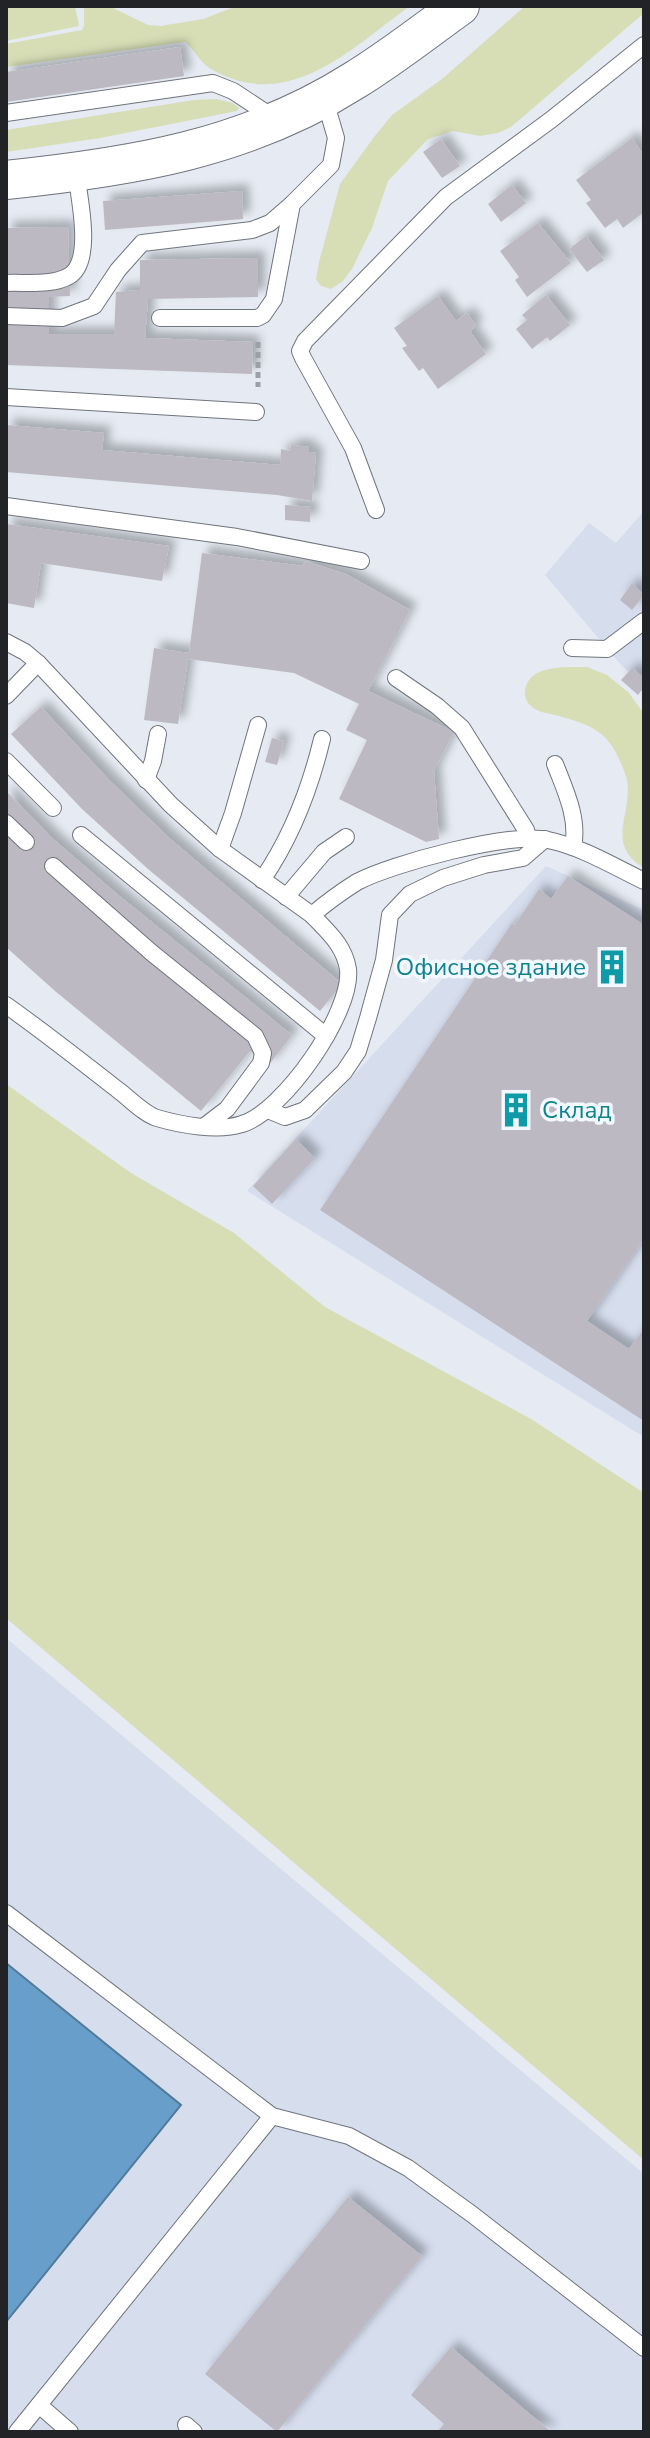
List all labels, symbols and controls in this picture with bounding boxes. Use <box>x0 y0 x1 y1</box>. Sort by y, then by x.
building icon: Офисное здание <box>593 948 631 986</box>
place label: Офисное здание <box>396 951 586 983</box>
building icon: Склад <box>497 1091 535 1129</box>
place label: Склад <box>542 1094 612 1126</box>

